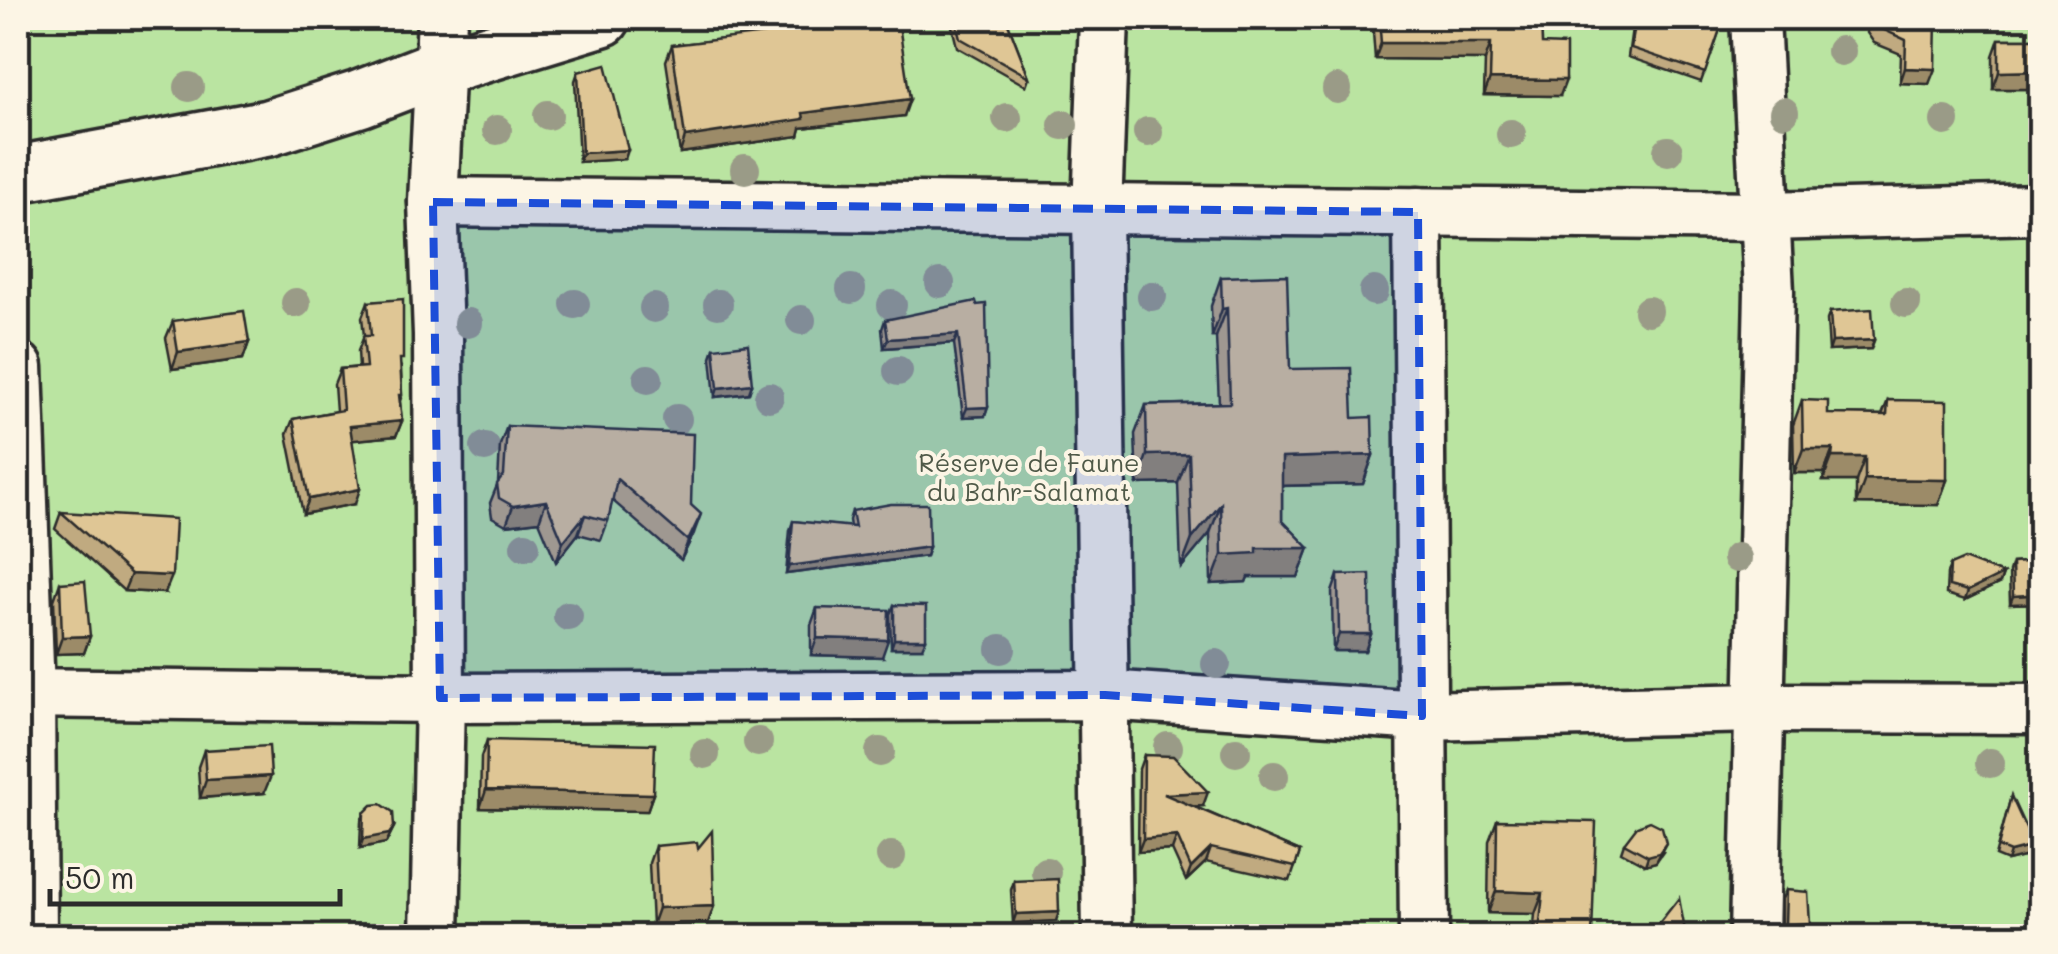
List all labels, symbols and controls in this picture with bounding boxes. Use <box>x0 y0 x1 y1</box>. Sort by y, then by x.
park label: Réserve de Faune du Bahr-Salamat <box>919 446 1139 507</box>
scale bar <box>50 844 340 906</box>
text: 50 m <box>65 857 135 897</box>

